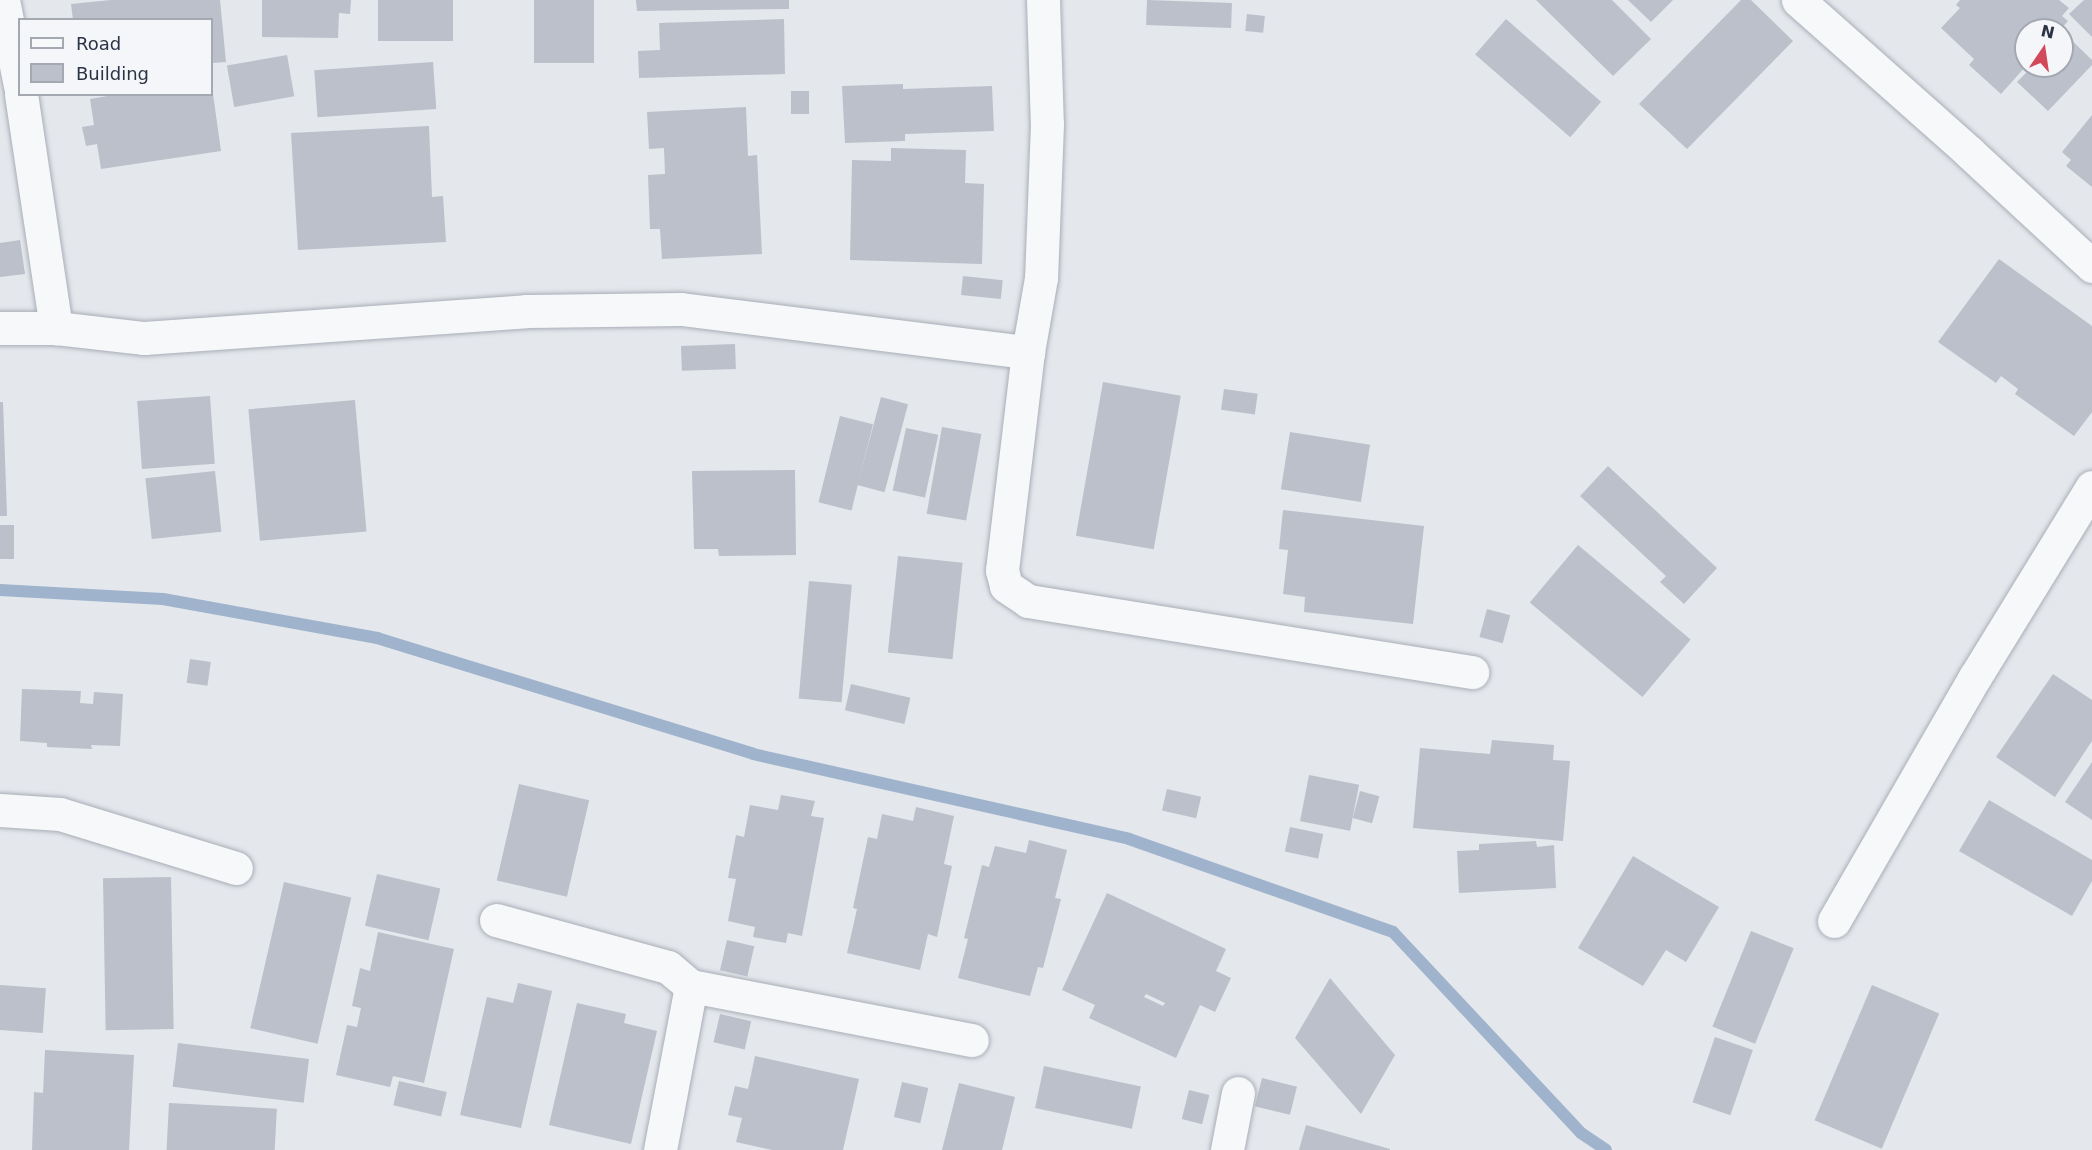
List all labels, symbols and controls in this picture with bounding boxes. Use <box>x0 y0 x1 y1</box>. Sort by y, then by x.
legend <box>18 18 213 96</box>
north arrow <box>2014 18 2074 78</box>
text: N <box>2039 21 2056 43</box>
text: Road <box>76 33 121 54</box>
text: Building <box>76 63 149 84</box>

